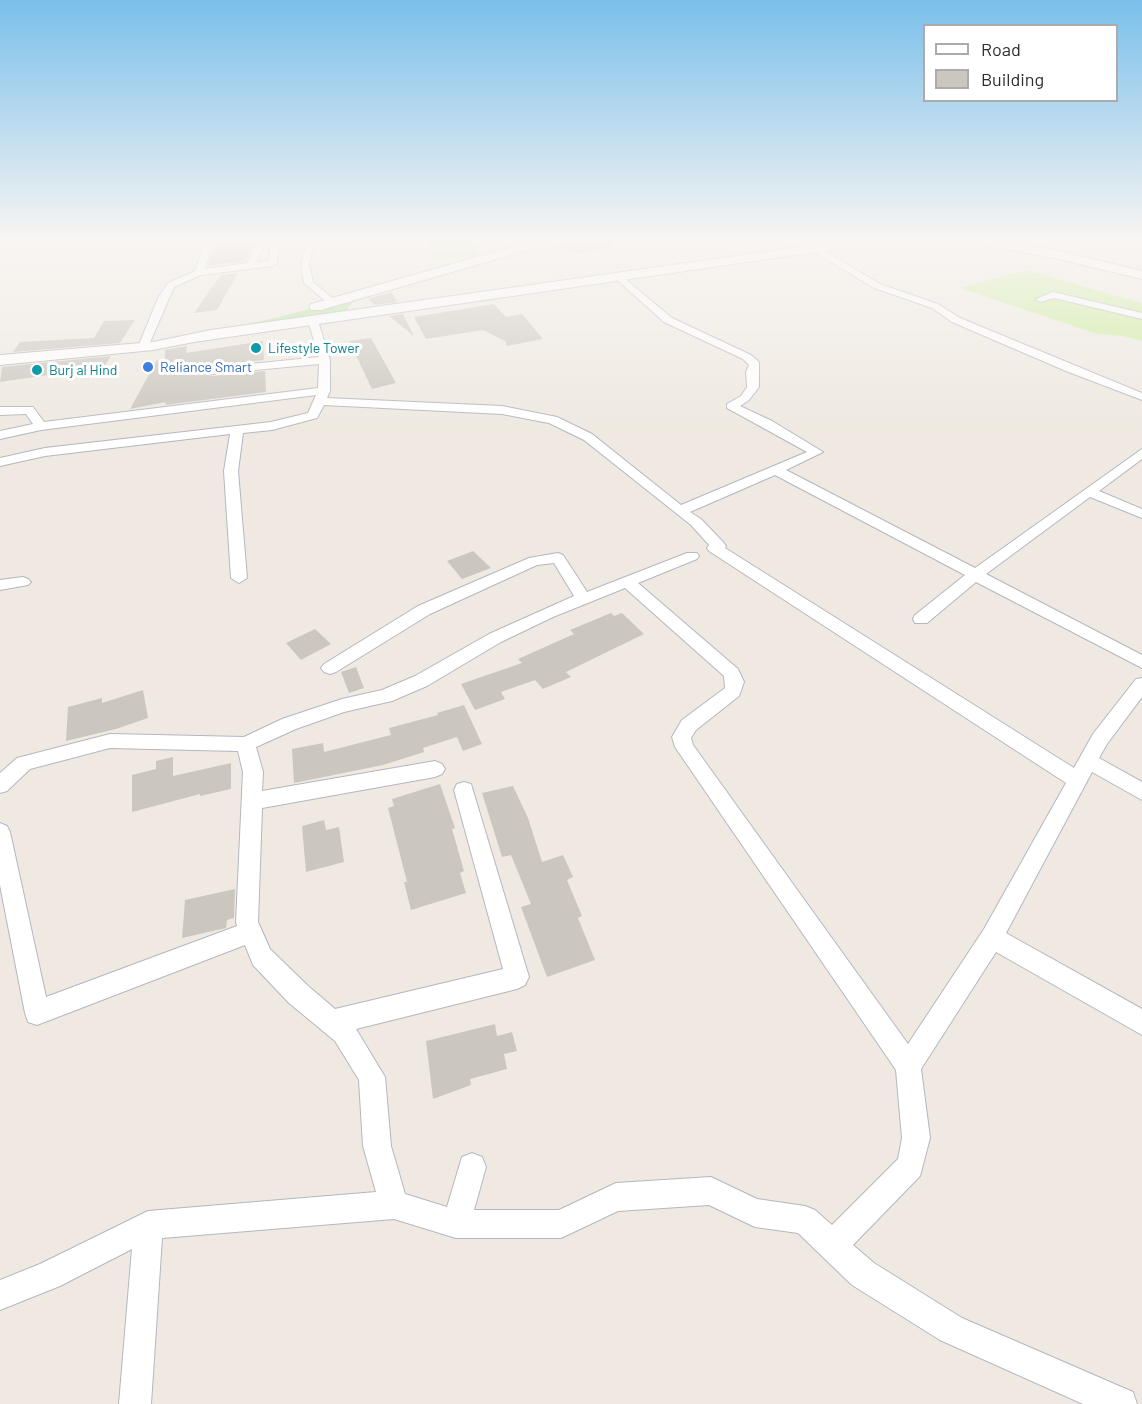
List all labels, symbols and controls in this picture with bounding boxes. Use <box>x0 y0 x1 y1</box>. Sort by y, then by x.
legend <box>923 24 1118 102</box>
text: Road <box>981 38 1021 60</box>
text: Building <box>981 68 1044 90</box>
place label: Lifestyle Tower <box>268 340 360 356</box>
marker: Lifestyle Tower <box>249 341 263 355</box>
place label: Reliance Smart <box>160 359 252 375</box>
marker: Reliance Smart <box>141 360 155 374</box>
place label: Burj al Hind <box>49 362 117 378</box>
marker: Burj al Hind <box>30 363 44 377</box>

